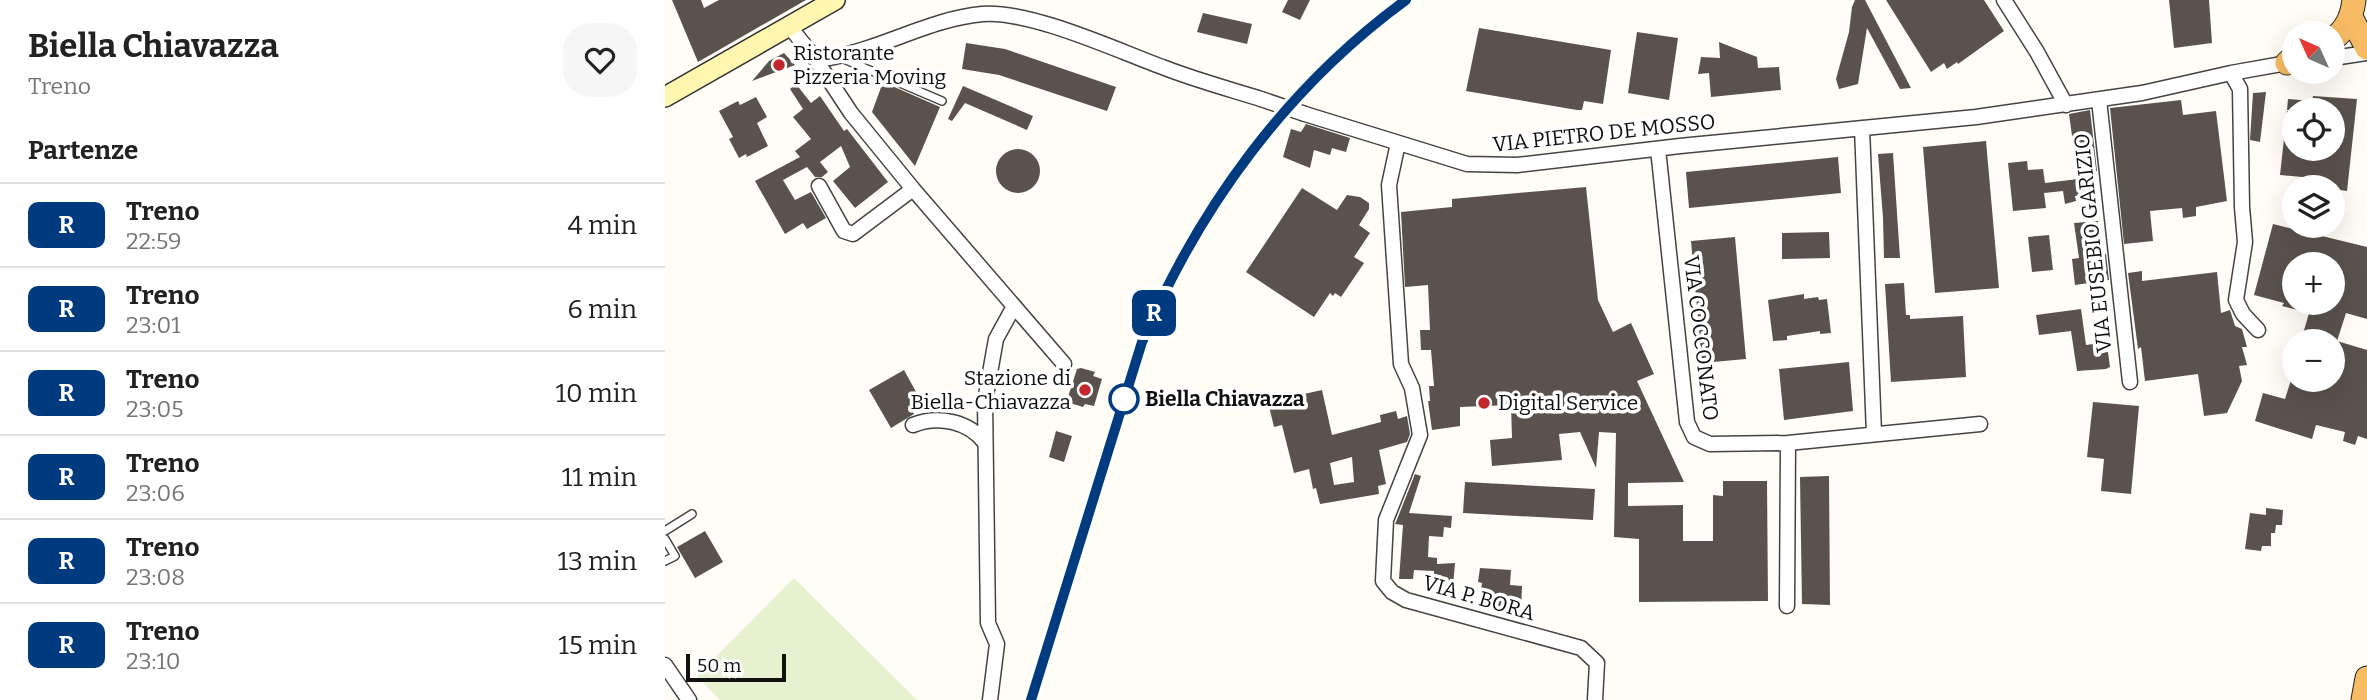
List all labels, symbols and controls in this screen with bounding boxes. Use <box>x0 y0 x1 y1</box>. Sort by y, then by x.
north arrow <box>2282 21 2345 84</box>
map controls <box>2282 21 2345 392</box>
button: heart <box>563 23 637 97</box>
text: Biella Chiavazza <box>28 26 279 66</box>
place label: Ristorante Pizzeria Moving <box>793 40 946 90</box>
marker: Ristorante Pizzeria Moving <box>771 57 787 73</box>
text: Treno <box>28 72 91 100</box>
button: locate <box>2282 98 2345 161</box>
street label: VIA PIETRO DE MOSSO <box>1491 108 1717 158</box>
street label: VIA EUSEBIO GARIZIO <box>2069 132 2117 354</box>
text: Partenze <box>28 135 138 166</box>
button: layers <box>2282 175 2345 238</box>
text: Treno <box>126 196 199 227</box>
text: 4 min <box>568 210 637 241</box>
text: R <box>58 211 75 239</box>
text: 22:59 <box>126 227 181 255</box>
button: + <box>2282 252 2345 315</box>
street label: VIA COCCONATO <box>1678 254 1724 422</box>
text: Treno <box>126 280 199 311</box>
line badge: R <box>1131 290 1177 336</box>
text: 6 min <box>568 294 637 325</box>
text: R <box>58 295 75 323</box>
text: R <box>1146 299 1162 327</box>
text: 23:01 <box>126 311 180 339</box>
button: − <box>2282 329 2345 392</box>
text: Treno <box>126 364 199 395</box>
place label: Stazione di Biella-Chiavazza <box>910 365 1072 415</box>
text: 10 min <box>556 378 637 409</box>
text: R <box>58 379 75 407</box>
marker: Stazione di Biella-Chiavazza <box>1077 382 1093 398</box>
marker: Biella Chiavazza <box>1109 384 1139 414</box>
place label: Biella Chiavazza <box>1145 386 1305 412</box>
place label: Digital Service <box>1498 390 1638 416</box>
text: 23:05 <box>126 395 184 423</box>
marker: Digital Service <box>1476 395 1492 411</box>
text: Treno <box>126 448 199 479</box>
text: 11 min <box>562 462 637 493</box>
text: R <box>58 463 75 491</box>
text: 23:06 <box>126 479 185 507</box>
text: Treno <box>126 532 199 563</box>
text: 13 min <box>557 546 637 577</box>
text: R <box>58 547 75 575</box>
text: 23:08 <box>126 563 185 591</box>
street label: VIA P. BORA <box>1420 570 1538 626</box>
text: Treno <box>126 616 199 647</box>
text: 15 min <box>558 630 637 661</box>
text: R <box>58 631 75 659</box>
text: 23:10 <box>126 647 181 675</box>
scale bar <box>686 651 786 683</box>
text: 50 m <box>697 654 741 677</box>

